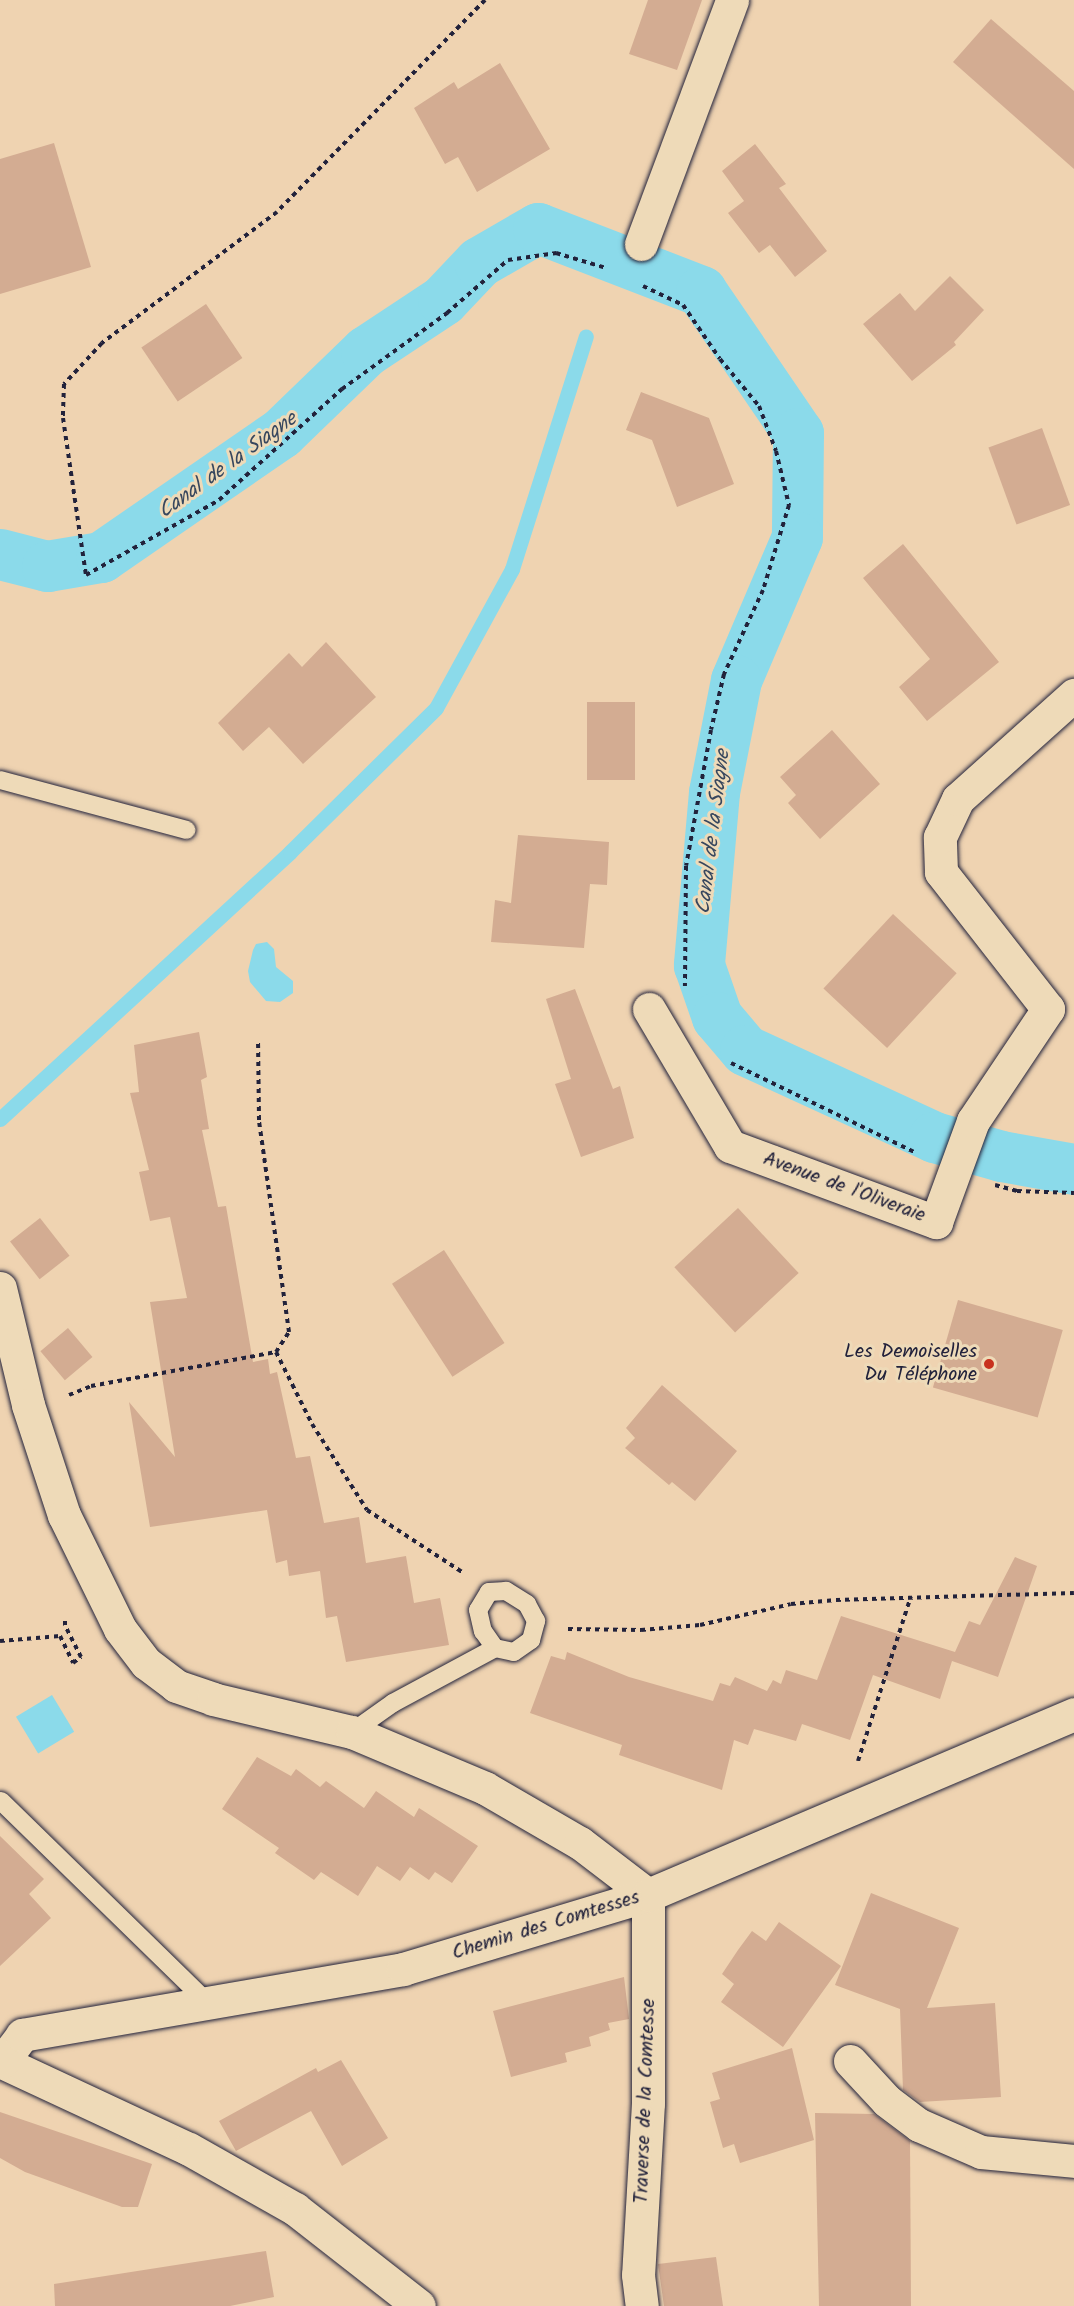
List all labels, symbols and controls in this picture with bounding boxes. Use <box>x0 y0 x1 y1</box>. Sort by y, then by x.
water label: Canal de la Siagne <box>154 407 302 525</box>
water label: Canal de la Siagne <box>691 748 737 916</box>
street label: Avenue de l'Oliveraie <box>760 1148 928 1228</box>
place label: Les Demoiselles Du Téléphone <box>844 1340 977 1387</box>
marker: Les Demoiselles Du Téléphone <box>982 1357 996 1371</box>
street label: Chemin des Comtesses <box>449 1886 643 1966</box>
street label: Traverse de la Comtesse <box>630 1998 662 2204</box>

